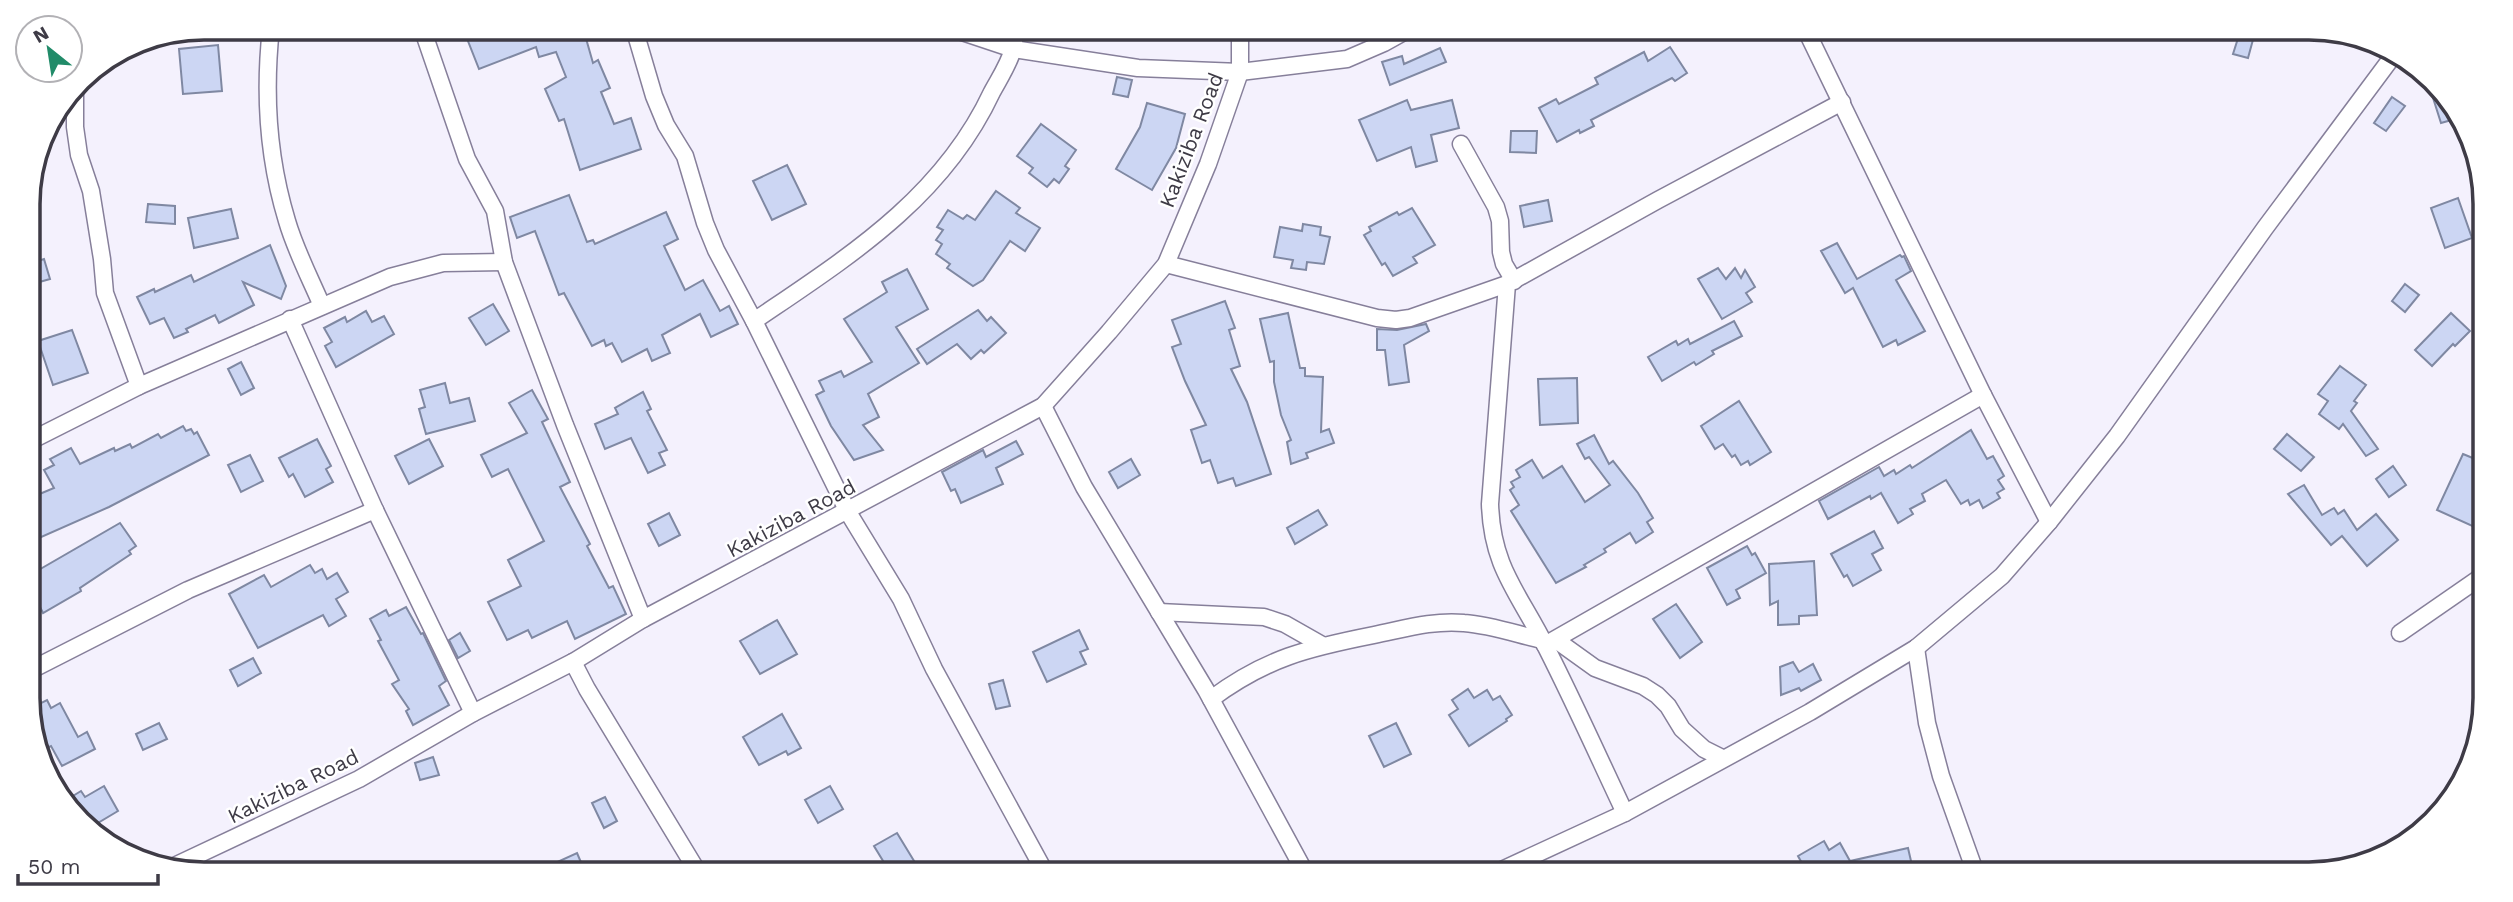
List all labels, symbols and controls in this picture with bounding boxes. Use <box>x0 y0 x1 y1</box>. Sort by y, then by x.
north arrow <box>14 14 84 84</box>
text: N <box>29 21 53 48</box>
street label: Kakiziba Road <box>1154 69 1228 211</box>
street label: Kakiziba Road <box>722 473 860 563</box>
street label: Kakiziba Road <box>223 743 363 829</box>
scale bar <box>18 842 158 886</box>
text: 50 m <box>28 854 80 879</box>

